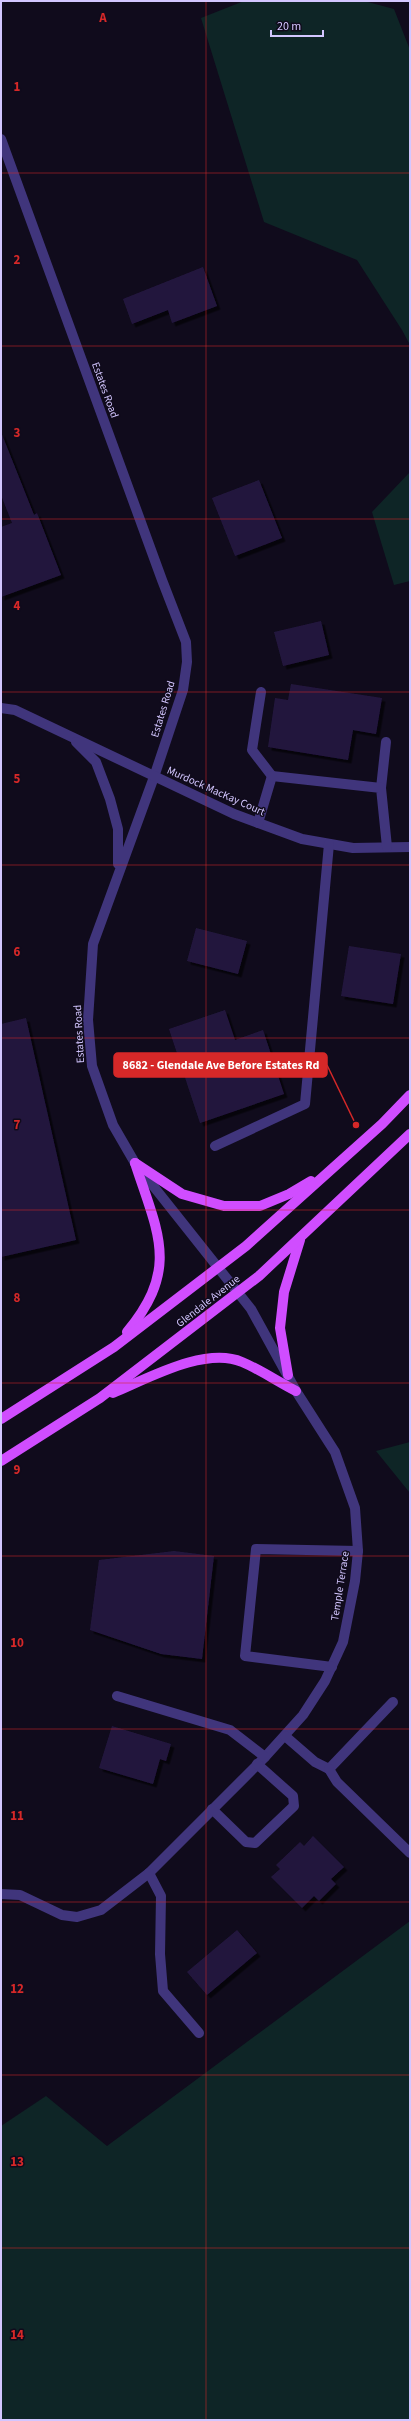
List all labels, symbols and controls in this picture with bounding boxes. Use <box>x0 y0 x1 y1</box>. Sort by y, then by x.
text: A <box>98 9 107 27</box>
scale bar <box>271 12 323 38</box>
text: 20 m <box>277 18 301 35</box>
text: 1 <box>14 78 21 96</box>
text: 2 <box>14 251 21 269</box>
street label: Estates Road <box>88 360 122 420</box>
text: 3 <box>14 424 21 442</box>
text: 4 <box>14 597 21 615</box>
street label: Estates Road <box>147 679 179 739</box>
street label: Murdock MacKay Court <box>165 763 268 820</box>
text: 5 <box>14 770 21 788</box>
text: 6 <box>14 943 21 961</box>
street label: Estates Road <box>70 1004 88 1064</box>
callout: 8682 - Glendale Ave Before Estates Rd <box>114 1053 327 1077</box>
text: 8682 - Glendale Ave Before Estates Rd <box>123 1057 320 1074</box>
text: 7 <box>14 1116 21 1134</box>
street label: Glendale Avenue <box>173 1271 243 1331</box>
text: 8 <box>14 1289 21 1307</box>
text: 9 <box>14 1461 21 1479</box>
street label: Temple Terrace <box>327 1550 353 1622</box>
text: 10 <box>10 1634 24 1652</box>
text: 11 <box>10 1807 24 1825</box>
text: 12 <box>10 1980 24 1998</box>
text: 13 <box>10 2153 24 2171</box>
text: 14 <box>10 2326 24 2344</box>

